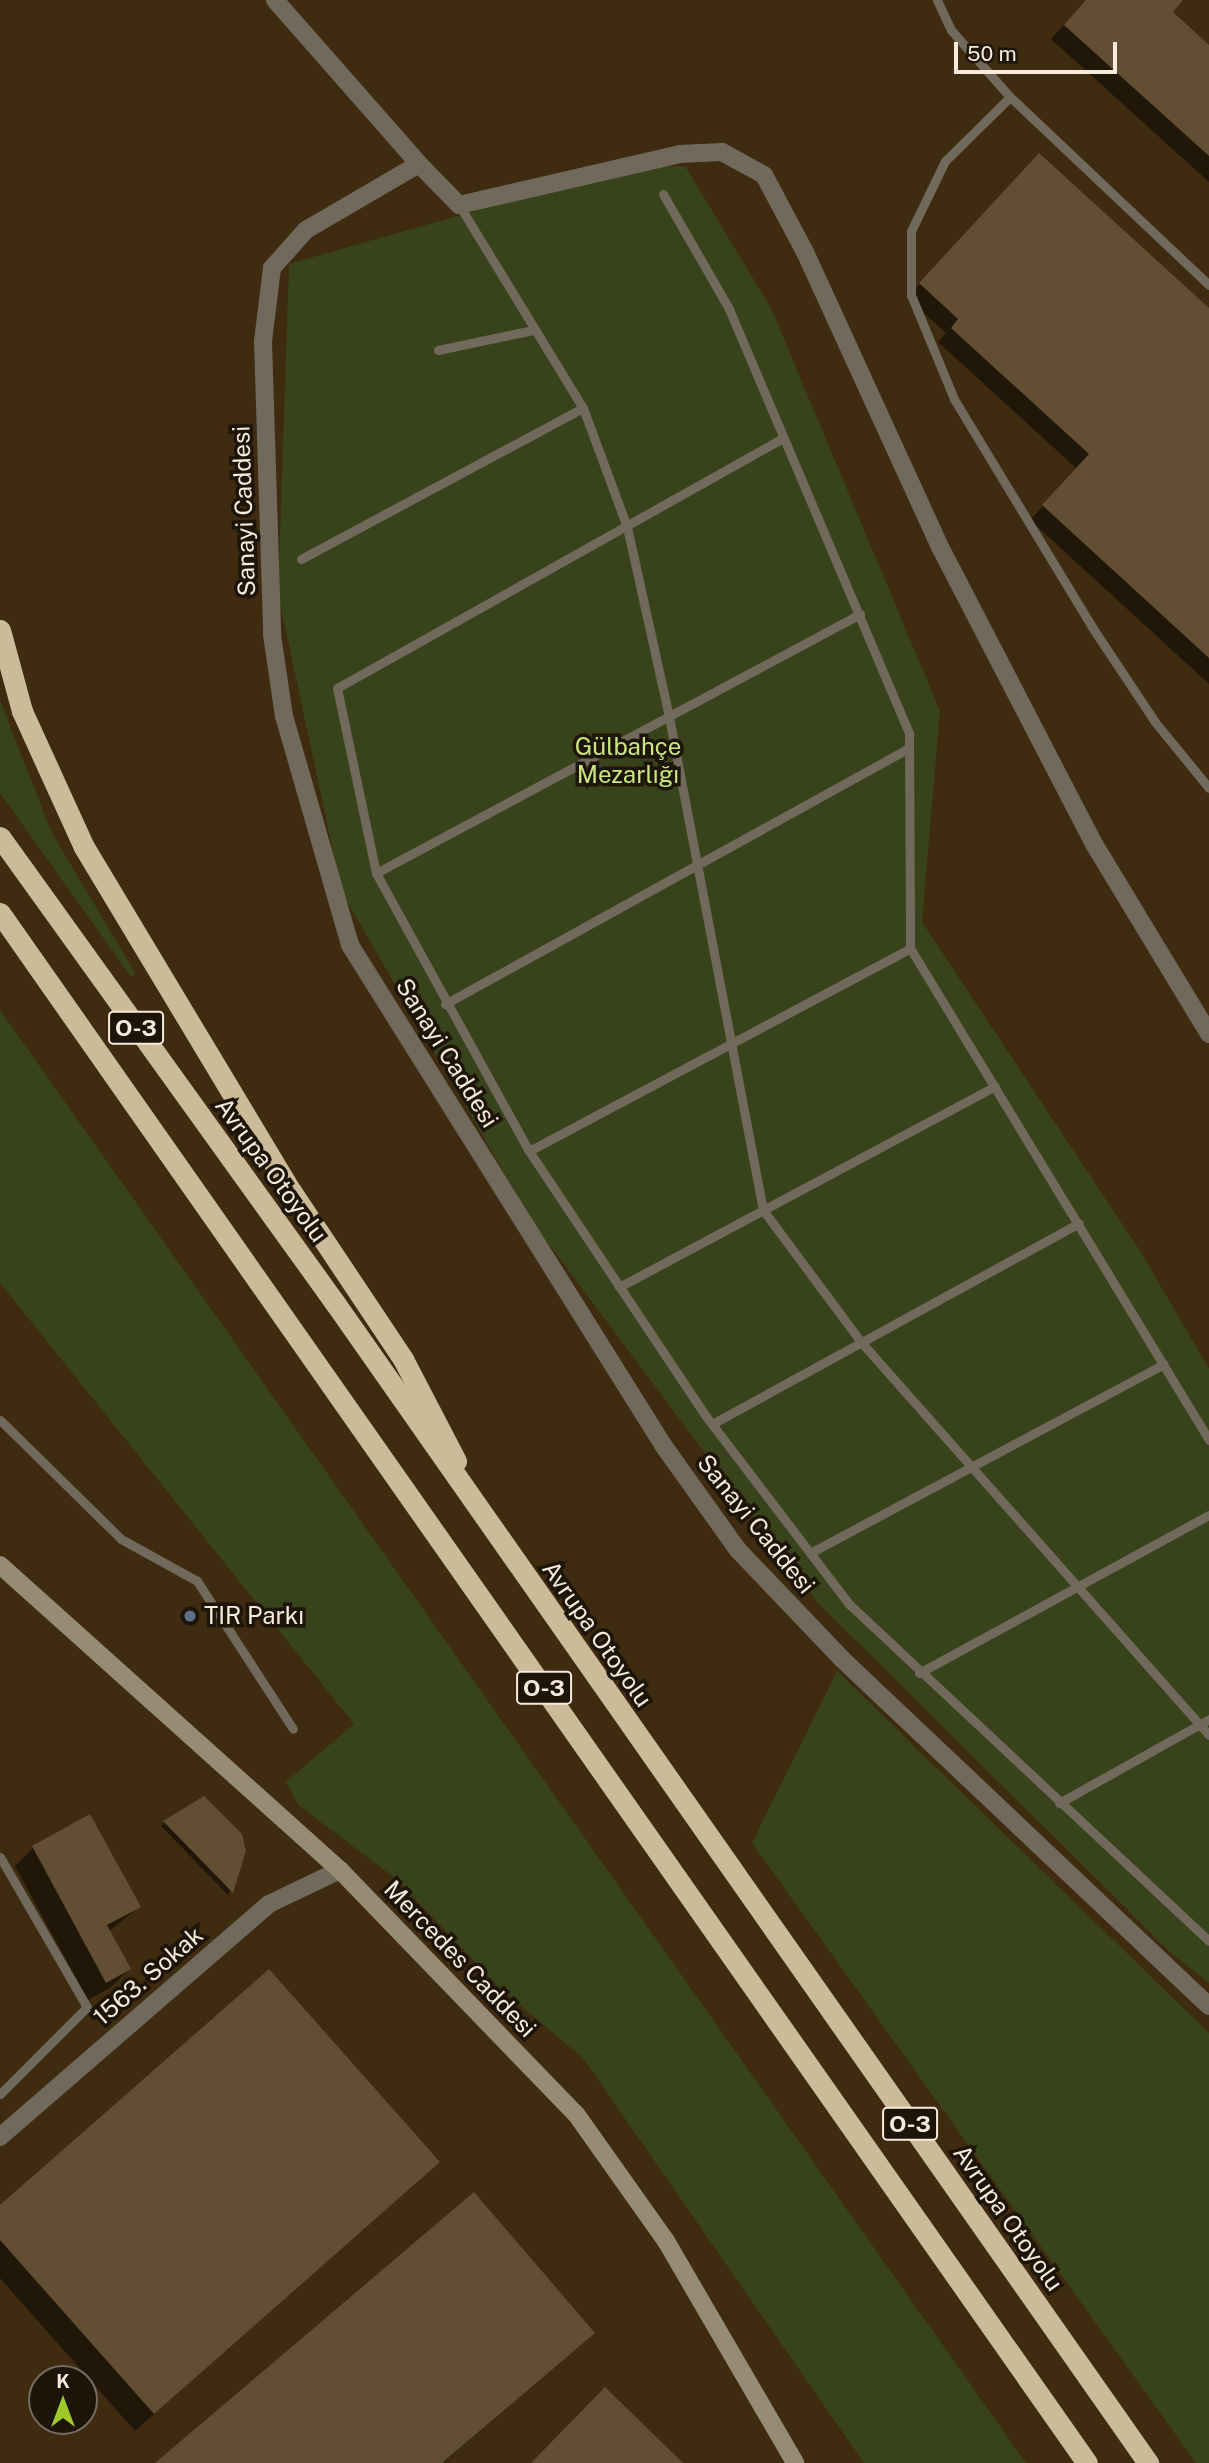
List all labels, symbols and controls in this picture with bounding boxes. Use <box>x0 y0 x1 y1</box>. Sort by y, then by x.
scale bar <box>957 28 1120 72</box>
text: 50 m <box>967 41 1017 66</box>
street label: Sanayi Caddesi <box>227 425 261 597</box>
park label: Gülbahçe Mezarlığı <box>575 733 681 789</box>
street label: Sanayi Caddesi <box>390 973 504 1133</box>
road number: O-3 <box>108 1009 164 1048</box>
street label: Avrupa Otoyolu <box>209 1092 333 1248</box>
street label: Sanayi Caddesi <box>691 1449 821 1599</box>
street label: Avrupa Otoyolu <box>536 1556 658 1712</box>
place label: TIR Parkı <box>204 1602 304 1630</box>
marker: TIR Parkı <box>182 1608 198 1624</box>
road number: O-3 <box>516 1668 572 1708</box>
street label: Mercedes Caddesi <box>378 1875 542 2043</box>
street label: 1563. Sokak <box>87 1921 209 2031</box>
road number: O-3 <box>882 2104 938 2144</box>
street label: Avrupa Otoyolu <box>947 2140 1069 2296</box>
north arrow <box>28 2365 98 2435</box>
text: K <box>56 2370 70 2392</box>

